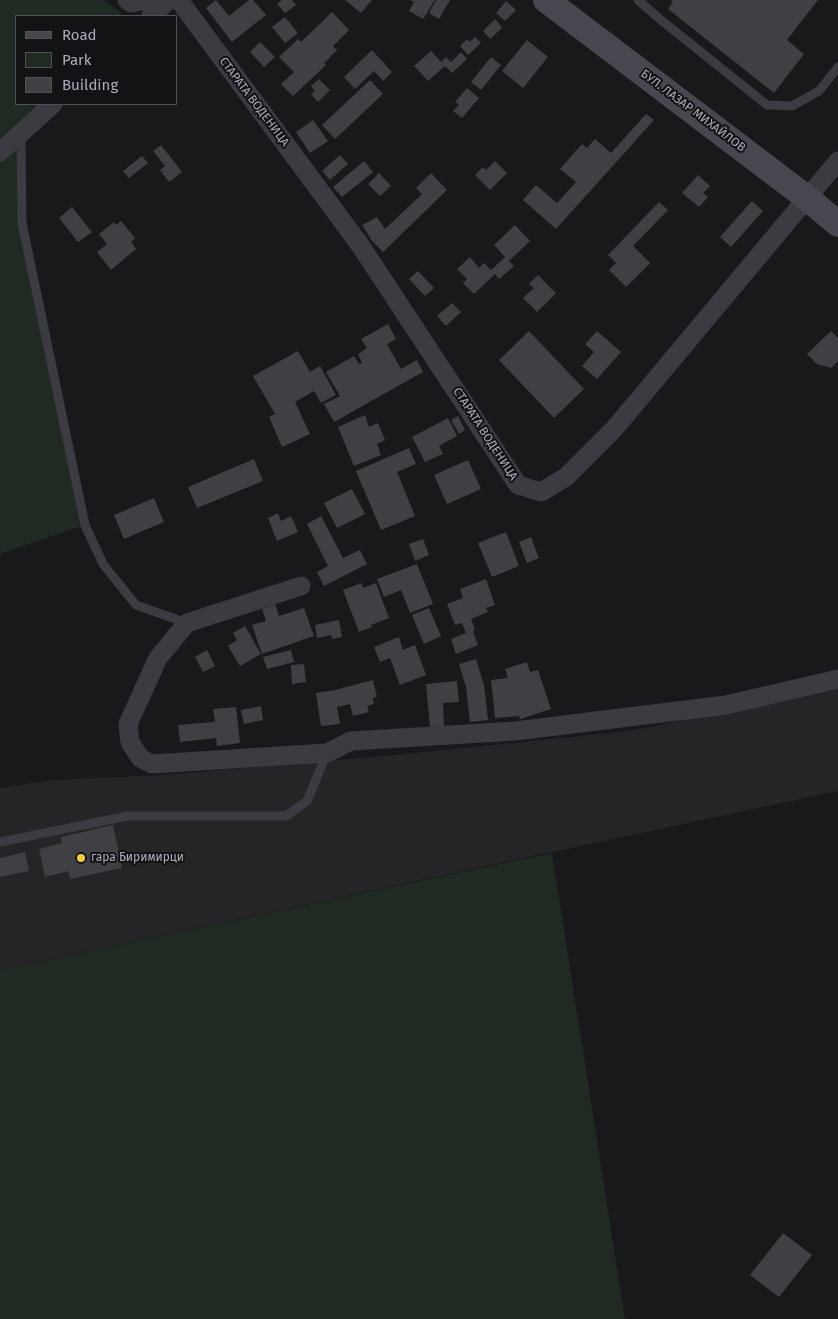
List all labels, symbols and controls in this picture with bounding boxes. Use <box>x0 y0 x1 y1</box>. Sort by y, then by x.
legend <box>15 15 178 105</box>
text: Road <box>62 26 97 44</box>
text: Park <box>62 51 92 69</box>
street label: СТАРАТА ВОДЕНИЦА <box>216 55 292 149</box>
street label: БУЛ. ЛАЗАР МИХАЙЛОВ <box>638 67 748 155</box>
text: Building <box>62 76 118 94</box>
street label: СТАРАТА ВОДЕНИЦА <box>450 385 520 483</box>
place label: гара Биримирци <box>91 851 184 865</box>
marker: гара Биримирци <box>75 852 87 864</box>

